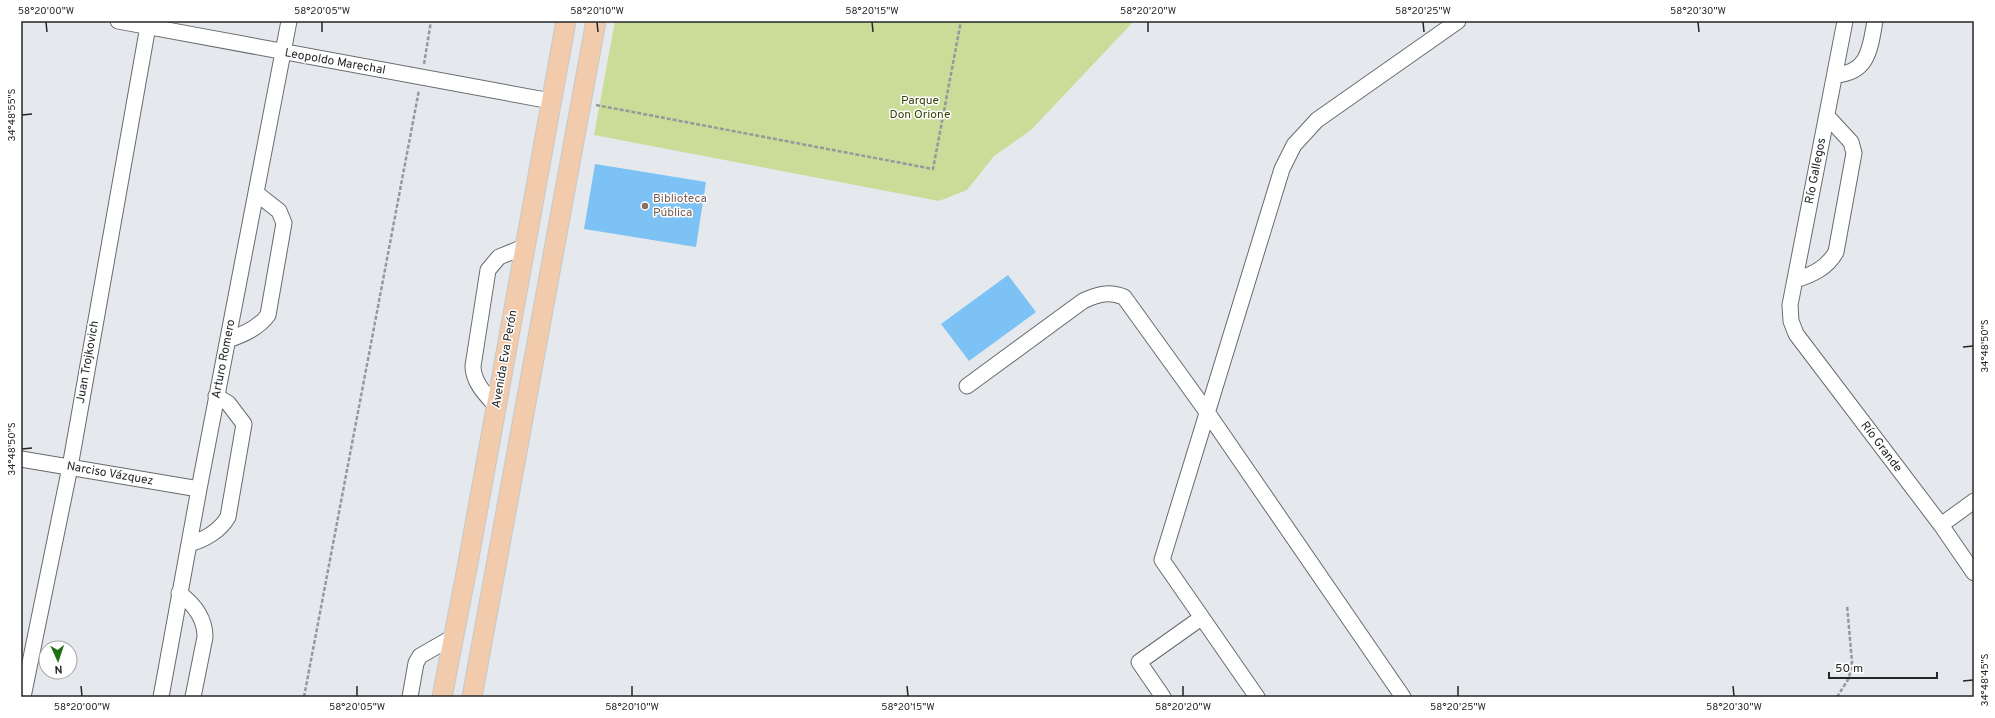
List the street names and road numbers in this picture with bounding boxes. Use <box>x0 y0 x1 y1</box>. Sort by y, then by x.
street label: Leopoldo Marechal <box>283 45 387 79</box>
street label: Río Gallegos <box>1802 137 1830 205</box>
street label: Avenida Eva Perón <box>488 309 522 409</box>
street label: Arturo Romero <box>208 318 240 400</box>
street label: Juan Trojkovich <box>73 319 103 405</box>
street label: Río Grande <box>1857 418 1905 476</box>
street label: Narciso Vázquez <box>65 459 155 489</box>

